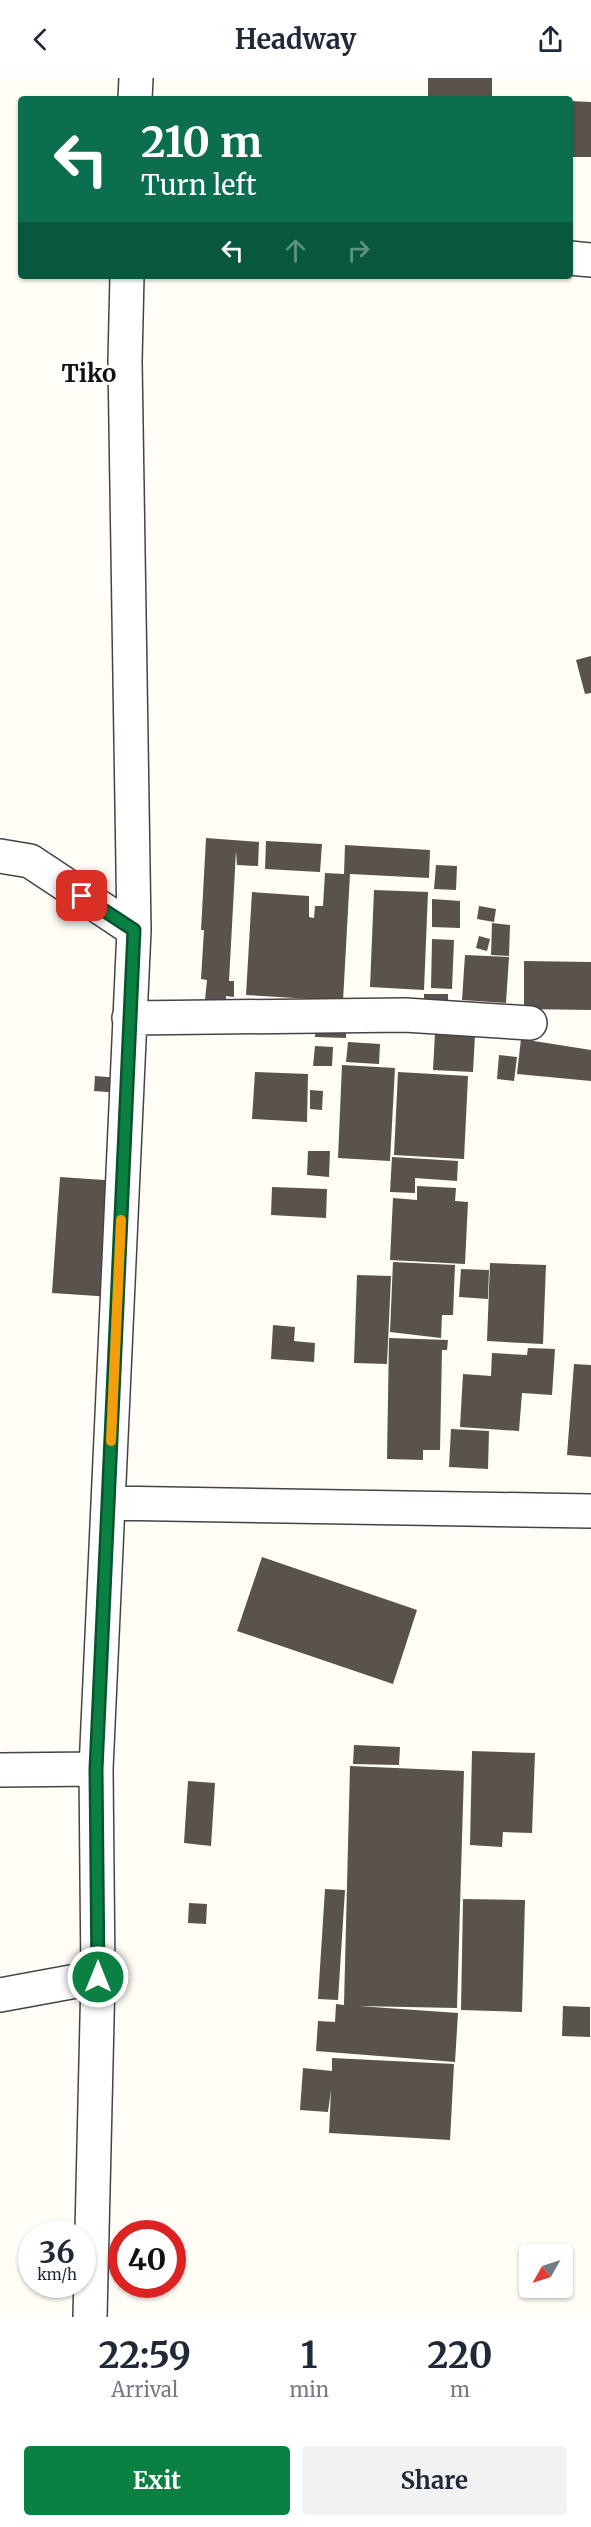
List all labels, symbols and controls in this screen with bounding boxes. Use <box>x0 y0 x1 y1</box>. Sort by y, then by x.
text: Headway <box>235 22 356 56</box>
icon: back <box>24 23 57 56</box>
icon: share <box>534 23 567 56</box>
text: 210 m <box>141 116 262 168</box>
icon: left <box>42 120 120 198</box>
text: Turn left <box>141 168 256 202</box>
icon: left <box>216 234 249 267</box>
icon: ahead <box>279 234 312 267</box>
icon: right <box>342 234 375 267</box>
district label: Tiko <box>62 358 116 389</box>
pin <box>56 870 107 921</box>
icon: arrive <box>65 879 98 912</box>
position arrow <box>66 1945 130 2009</box>
speed limit sign: 40 <box>108 2220 186 2298</box>
text: 36 <box>39 2233 75 2271</box>
north arrow <box>519 2244 573 2298</box>
map controls <box>519 2244 573 2298</box>
text: km/h <box>37 2265 77 2284</box>
text: 22:59 <box>98 2333 191 2378</box>
text: 1 <box>301 2333 318 2378</box>
text: 220 <box>427 2333 493 2378</box>
text: Arrival <box>111 2377 178 2402</box>
text: min <box>289 2377 329 2402</box>
text: m <box>450 2377 470 2402</box>
button: Exit <box>24 2446 290 2515</box>
button: Share <box>302 2446 567 2515</box>

